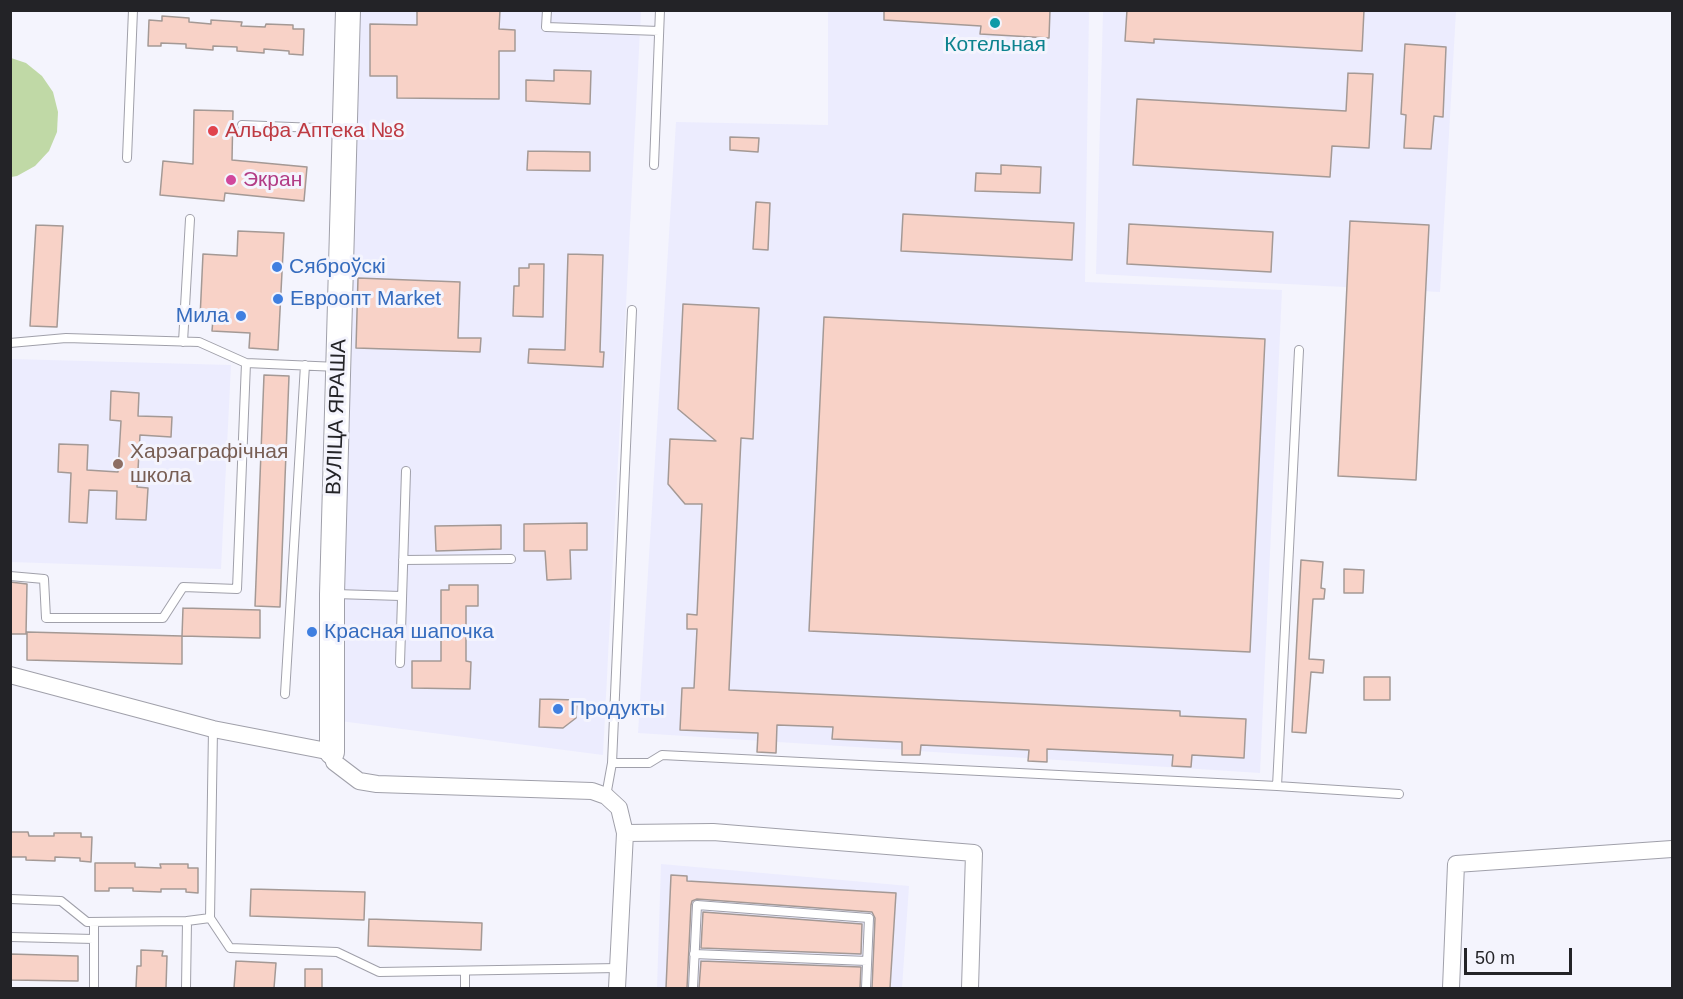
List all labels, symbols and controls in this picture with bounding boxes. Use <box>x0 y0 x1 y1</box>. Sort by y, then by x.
marker: Котельная <box>988 16 1002 30</box>
place label: Котельная <box>944 32 1046 58</box>
place label: Альфа Аптека №8 <box>225 118 405 144</box>
marker: Альфа Аптека №8 <box>206 124 220 138</box>
place label: Экран <box>243 167 302 193</box>
marker: Экран <box>224 173 238 187</box>
place label: Сяброўскі <box>289 254 386 280</box>
marker: Сяброўскі <box>270 260 284 274</box>
place label: Евроопт Market <box>290 286 441 312</box>
marker: Евроопт Market <box>271 292 285 306</box>
place label: Мила <box>176 303 229 329</box>
marker: Мила <box>234 309 248 323</box>
street label: ВУЛІЦА ЯРАША <box>322 339 352 495</box>
place label: Харэаграфічная школа <box>130 439 288 489</box>
marker: Харэаграфічная школа <box>111 457 125 471</box>
place label: Красная шапочка <box>324 619 494 645</box>
marker: Красная шапочка <box>305 625 319 639</box>
place label: Продукты <box>570 696 665 722</box>
marker: Продукты <box>551 702 565 716</box>
scale bar <box>1467 936 1575 974</box>
text: 50 m <box>1475 948 1515 968</box>

